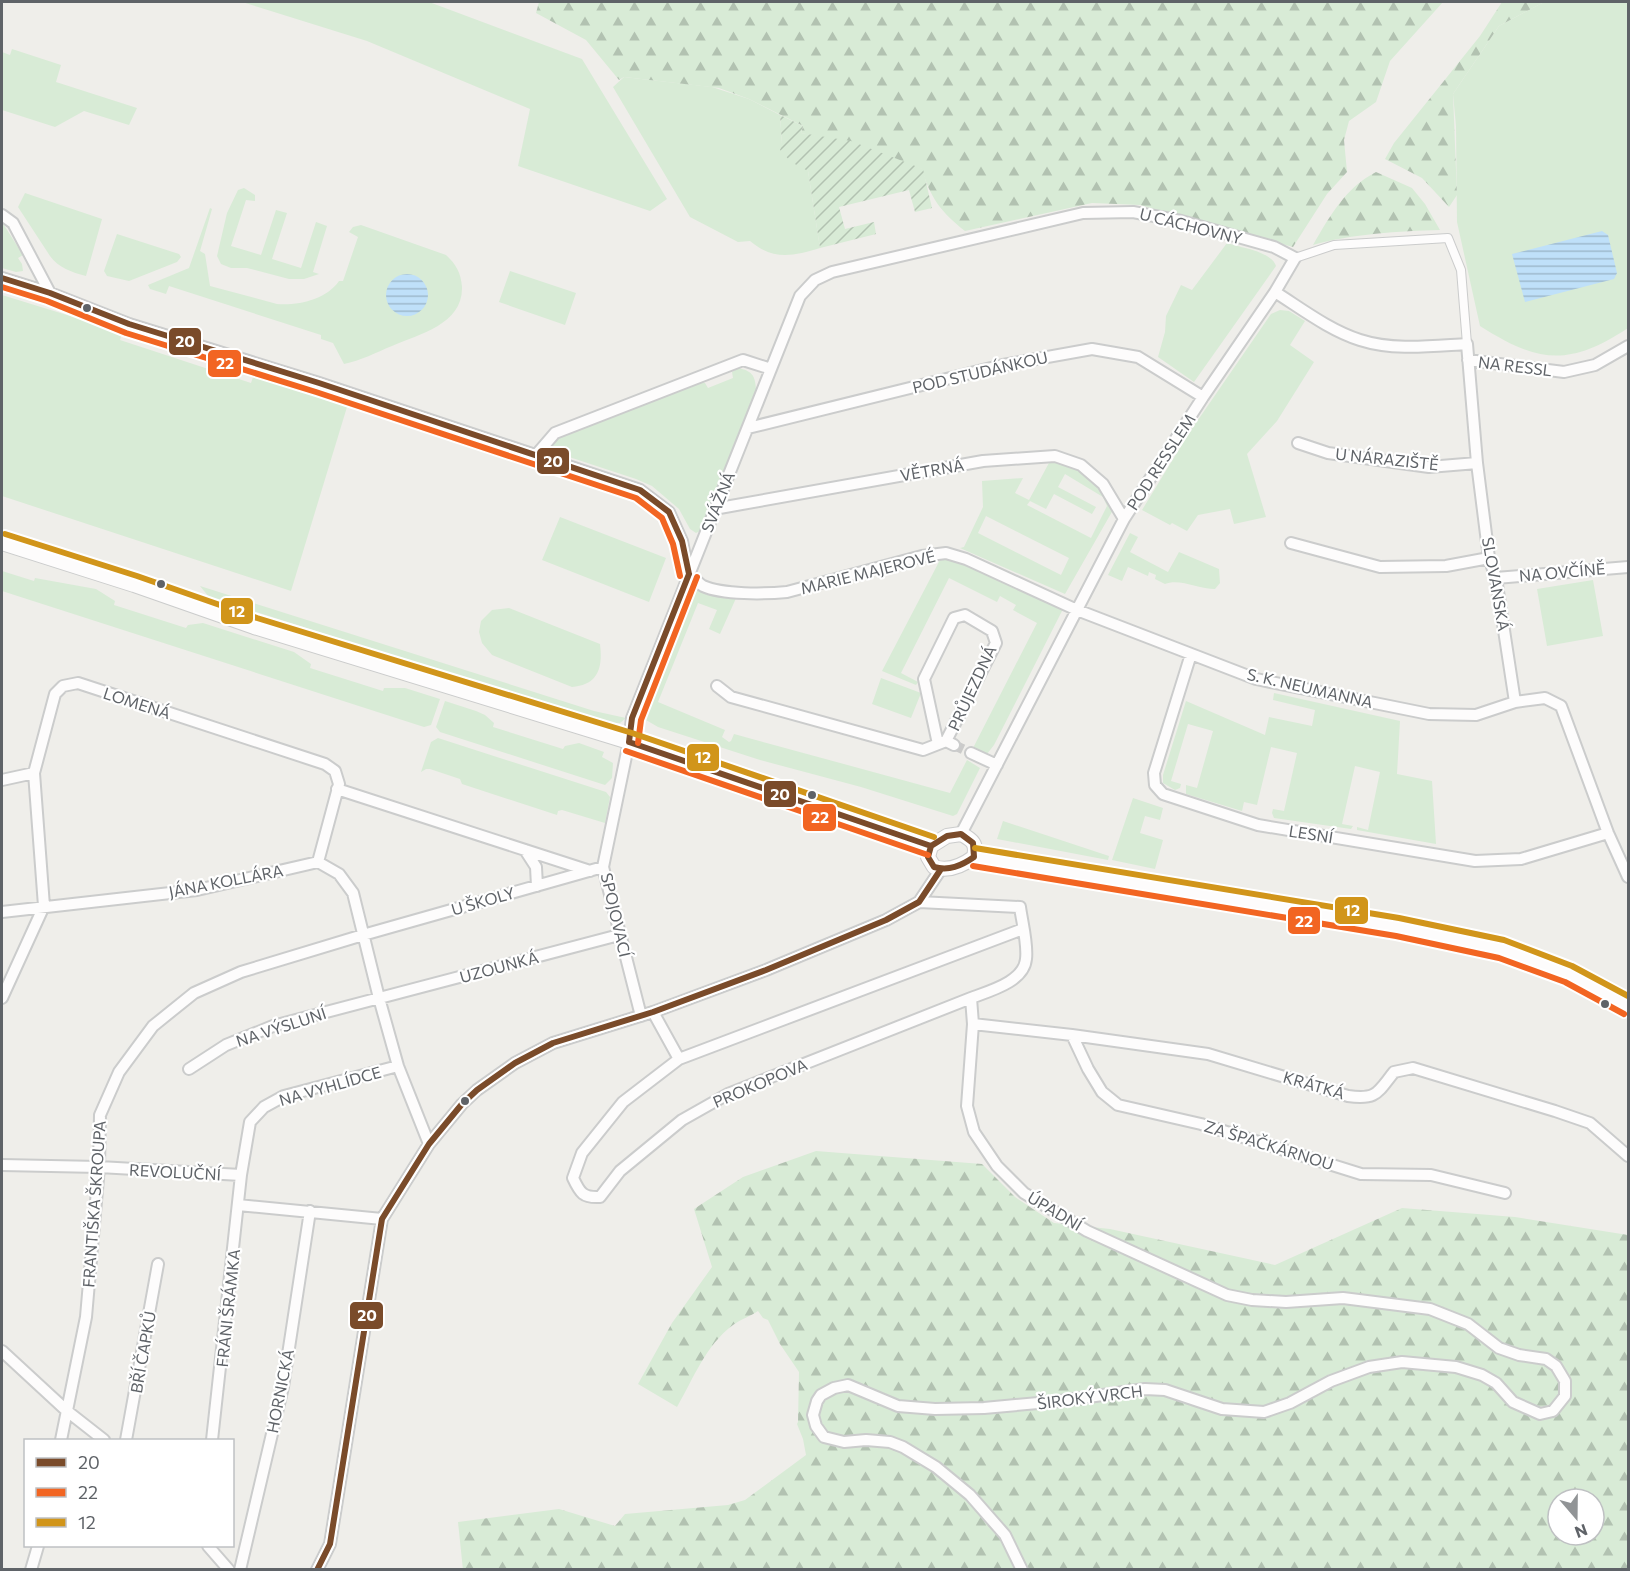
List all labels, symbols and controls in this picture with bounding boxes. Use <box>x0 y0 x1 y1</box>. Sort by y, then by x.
street label: U CÁCHOVNY <box>1138 204 1245 248</box>
unlabelled marker <box>81 302 93 314</box>
line badge: 20 <box>168 327 202 356</box>
text: 20 <box>175 331 195 350</box>
street label: POD STUDÁNKOU <box>910 347 1049 396</box>
line badge: 22 <box>207 349 242 378</box>
street label: NA RESSL <box>1477 352 1553 379</box>
text: 22 <box>216 353 234 372</box>
street label: POD RESSLEM <box>1122 410 1199 513</box>
street label: U NÁRAZIŠTĚ <box>1334 444 1440 473</box>
line badge: 20 <box>536 447 570 475</box>
text: 20 <box>543 451 563 470</box>
street label: VĚTRNÁ <box>898 455 965 484</box>
street label: SVÁŽNÁ <box>697 469 738 535</box>
street label: SLOVANSKÁ <box>1479 535 1514 632</box>
street label: MARIE MAJEROVÉ <box>798 546 937 597</box>
street label: NA OVČÍNĚ <box>1518 558 1606 585</box>
unlabelled marker <box>155 578 167 590</box>
line badge: 12 <box>220 597 254 625</box>
text: 12 <box>229 601 245 620</box>
street label: PRŮJEZDNÁ <box>944 642 1000 733</box>
street label: S. K. NEUMANNA <box>1245 664 1375 711</box>
street label: LOMENÁ <box>101 683 173 722</box>
line badge: 12 <box>686 743 720 772</box>
text: 12 <box>695 747 711 766</box>
line badge: 20 <box>763 780 797 808</box>
text: 20 <box>770 784 790 803</box>
unlabelled marker <box>806 789 818 801</box>
line badge: 22 <box>802 803 837 832</box>
text: 22 <box>811 807 829 826</box>
street label: LESNÍ <box>1288 821 1335 846</box>
street label: JÁNA KOLLÁRA <box>167 860 285 901</box>
street label: SPOJOVACÍ <box>598 871 635 959</box>
street label: U ŠKOLY <box>449 882 517 919</box>
line badge: 12 <box>1334 896 1369 925</box>
text: 12 <box>1344 900 1360 919</box>
line badge: 22 <box>1287 906 1321 935</box>
text: 22 <box>1295 911 1313 930</box>
street label: UZOUNKÁ <box>457 947 540 986</box>
unlabelled marker <box>1599 998 1611 1010</box>
street label: NA VÝSLUNÍ <box>233 1003 329 1050</box>
street label: PROKOPOVA <box>710 1054 810 1111</box>
street label: NA VYHLÍDCE <box>277 1062 383 1109</box>
street label: KRÁTKÁ <box>1281 1067 1347 1102</box>
unlabelled marker <box>459 1095 471 1107</box>
street label: ZA ŠPAČKÁRNOU <box>1202 1116 1336 1173</box>
street label: FRANTIŠKA ŠKROUPA <box>78 1120 109 1288</box>
street label: REVOLUČNÍ <box>129 1160 222 1183</box>
street label: ÚPADNÍ <box>1025 1187 1086 1234</box>
street label: FRÁNI ŠRÁMKA <box>212 1248 243 1368</box>
line badge: 20 <box>349 1301 384 1330</box>
text: 20 <box>357 1305 377 1324</box>
street label: BŘÍ ČAPKŮ <box>126 1309 159 1394</box>
street label: HORNICKÁ <box>262 1347 297 1434</box>
street label: ŠIROKÝ VRCH <box>1036 1381 1144 1412</box>
legend <box>24 1439 234 1547</box>
text: 20 <box>78 1451 100 1473</box>
text: 22 <box>78 1481 98 1503</box>
north arrow <box>1546 1487 1606 1547</box>
text: 12 <box>78 1511 96 1533</box>
text: N <box>1572 1521 1590 1543</box>

